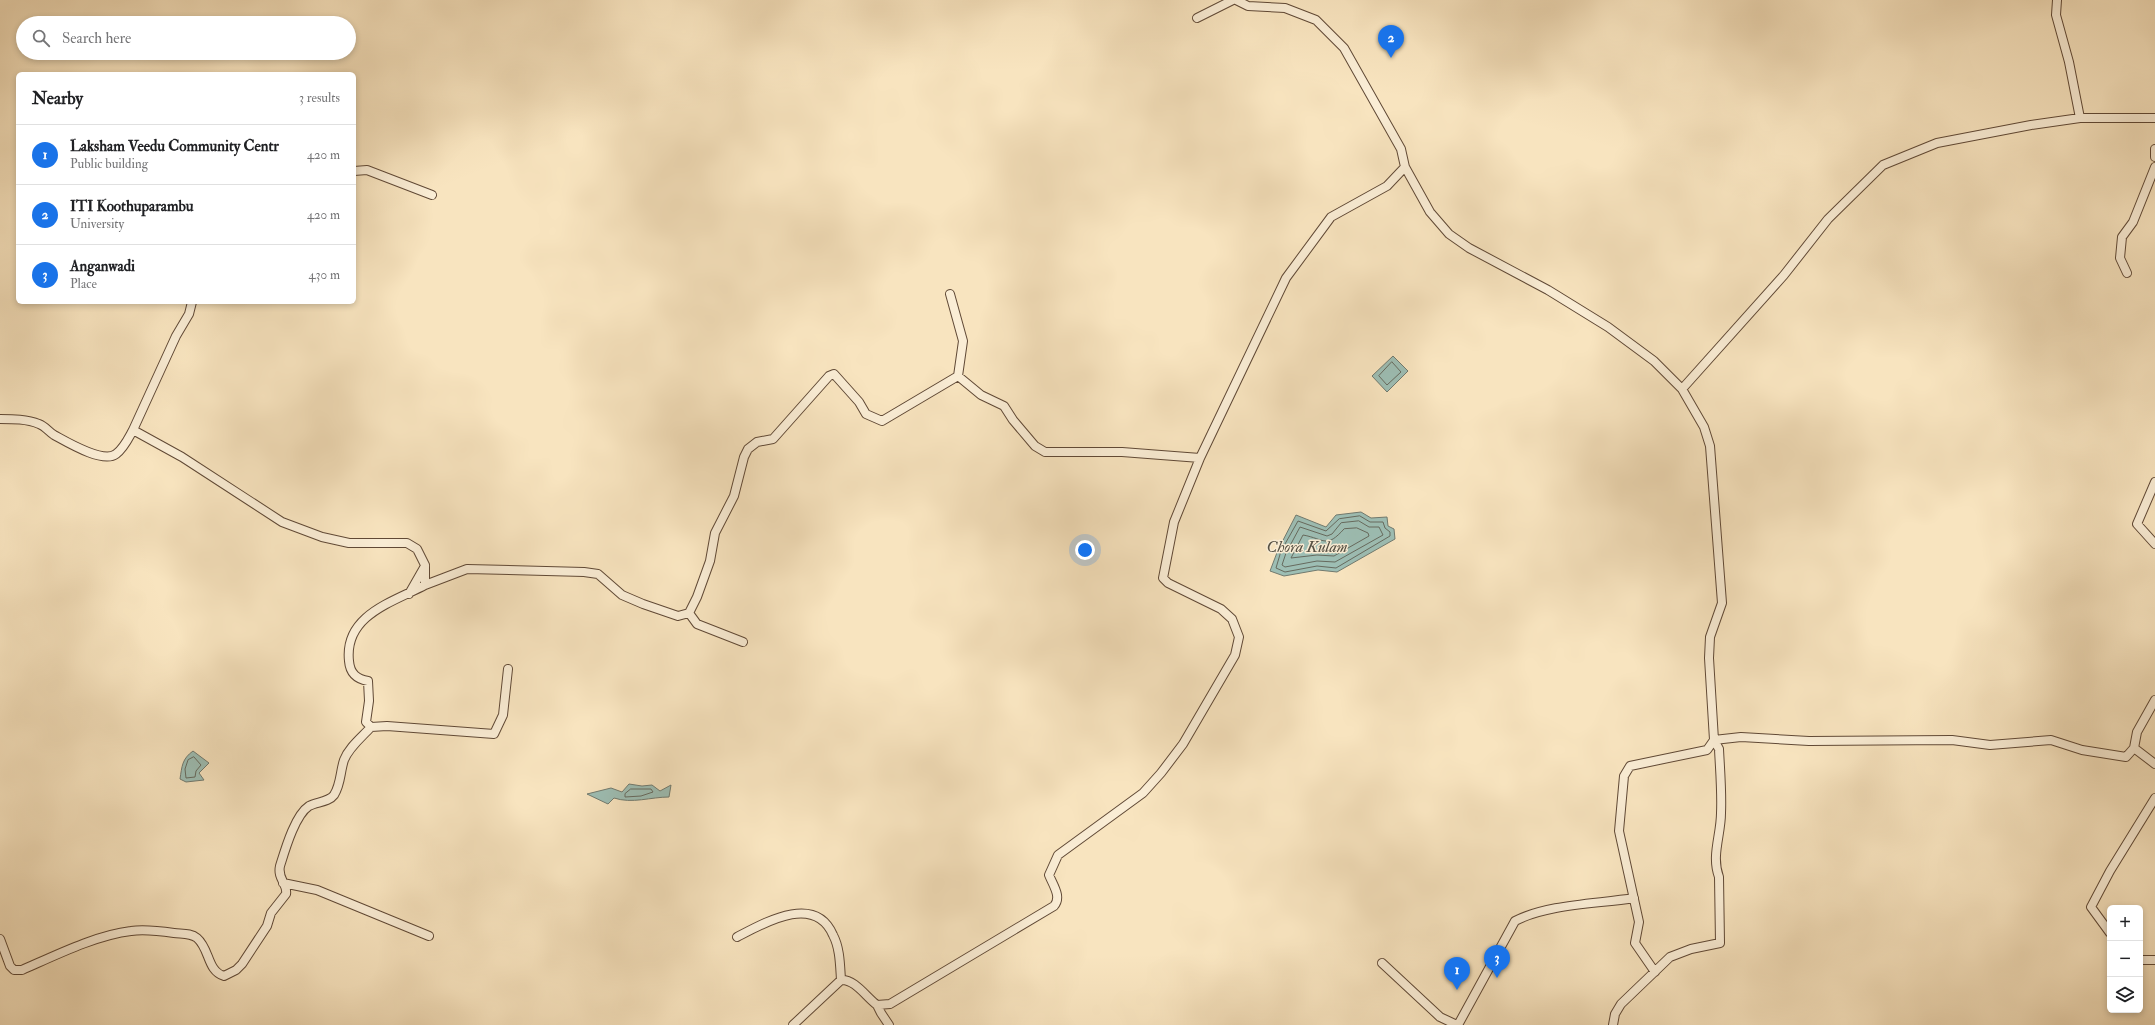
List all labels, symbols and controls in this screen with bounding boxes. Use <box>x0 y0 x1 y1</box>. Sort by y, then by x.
search box <box>16 16 356 60</box>
pin: 2 <box>1378 25 1404 58</box>
icon: search <box>30 27 52 49</box>
text: Search here <box>62 29 131 48</box>
text: Nearby <box>32 88 83 109</box>
text: 3 results <box>299 90 340 106</box>
text: Laksham Veedu Community Centr <box>70 137 279 156</box>
text: 1 <box>43 147 47 163</box>
text: 420 m <box>307 147 340 163</box>
text: Public building <box>70 156 148 172</box>
text: ITI Koothuparambu <box>70 197 194 216</box>
text: 2 <box>42 207 48 223</box>
text: 420 m <box>307 207 340 223</box>
text: University <box>70 216 124 232</box>
text: Anganwadi <box>70 257 135 276</box>
text: 3 <box>43 267 48 283</box>
text: 430 m <box>309 267 340 283</box>
text: Place <box>70 276 97 292</box>
water label: Chora Kulam <box>1267 537 1348 557</box>
your location <box>1075 540 1095 560</box>
map controls <box>2107 905 2143 1013</box>
button: + <box>2107 905 2143 941</box>
button: − <box>2107 941 2143 977</box>
pin: 3 <box>1484 945 1510 978</box>
pin: 1 <box>1444 957 1470 990</box>
button: layers <box>2107 977 2143 1013</box>

